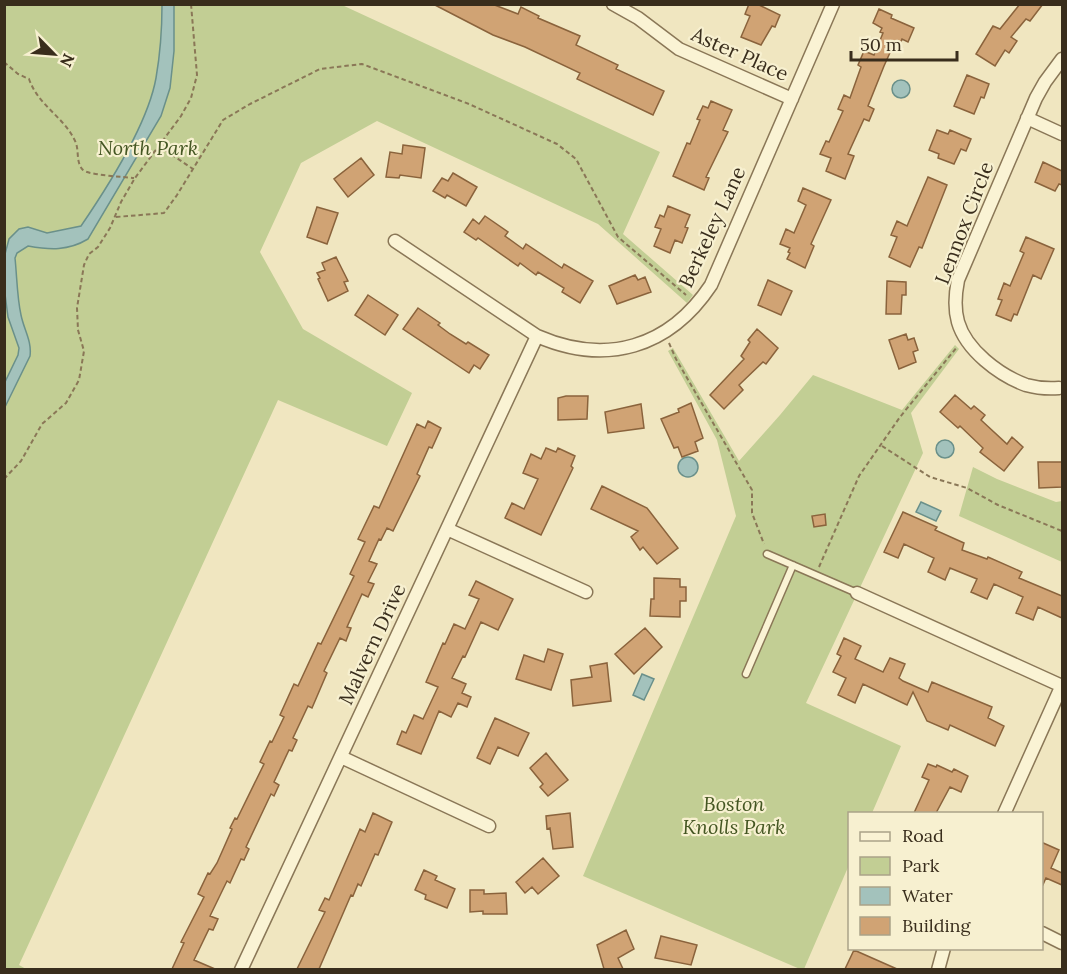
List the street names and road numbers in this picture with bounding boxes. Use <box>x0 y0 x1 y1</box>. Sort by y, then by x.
street label: Aster Place <box>687 21 793 86</box>
street label: Lennox Circle <box>929 158 998 288</box>
street label: Berkeley Lane <box>673 162 751 291</box>
street label: Malvern Drive <box>333 579 411 708</box>

